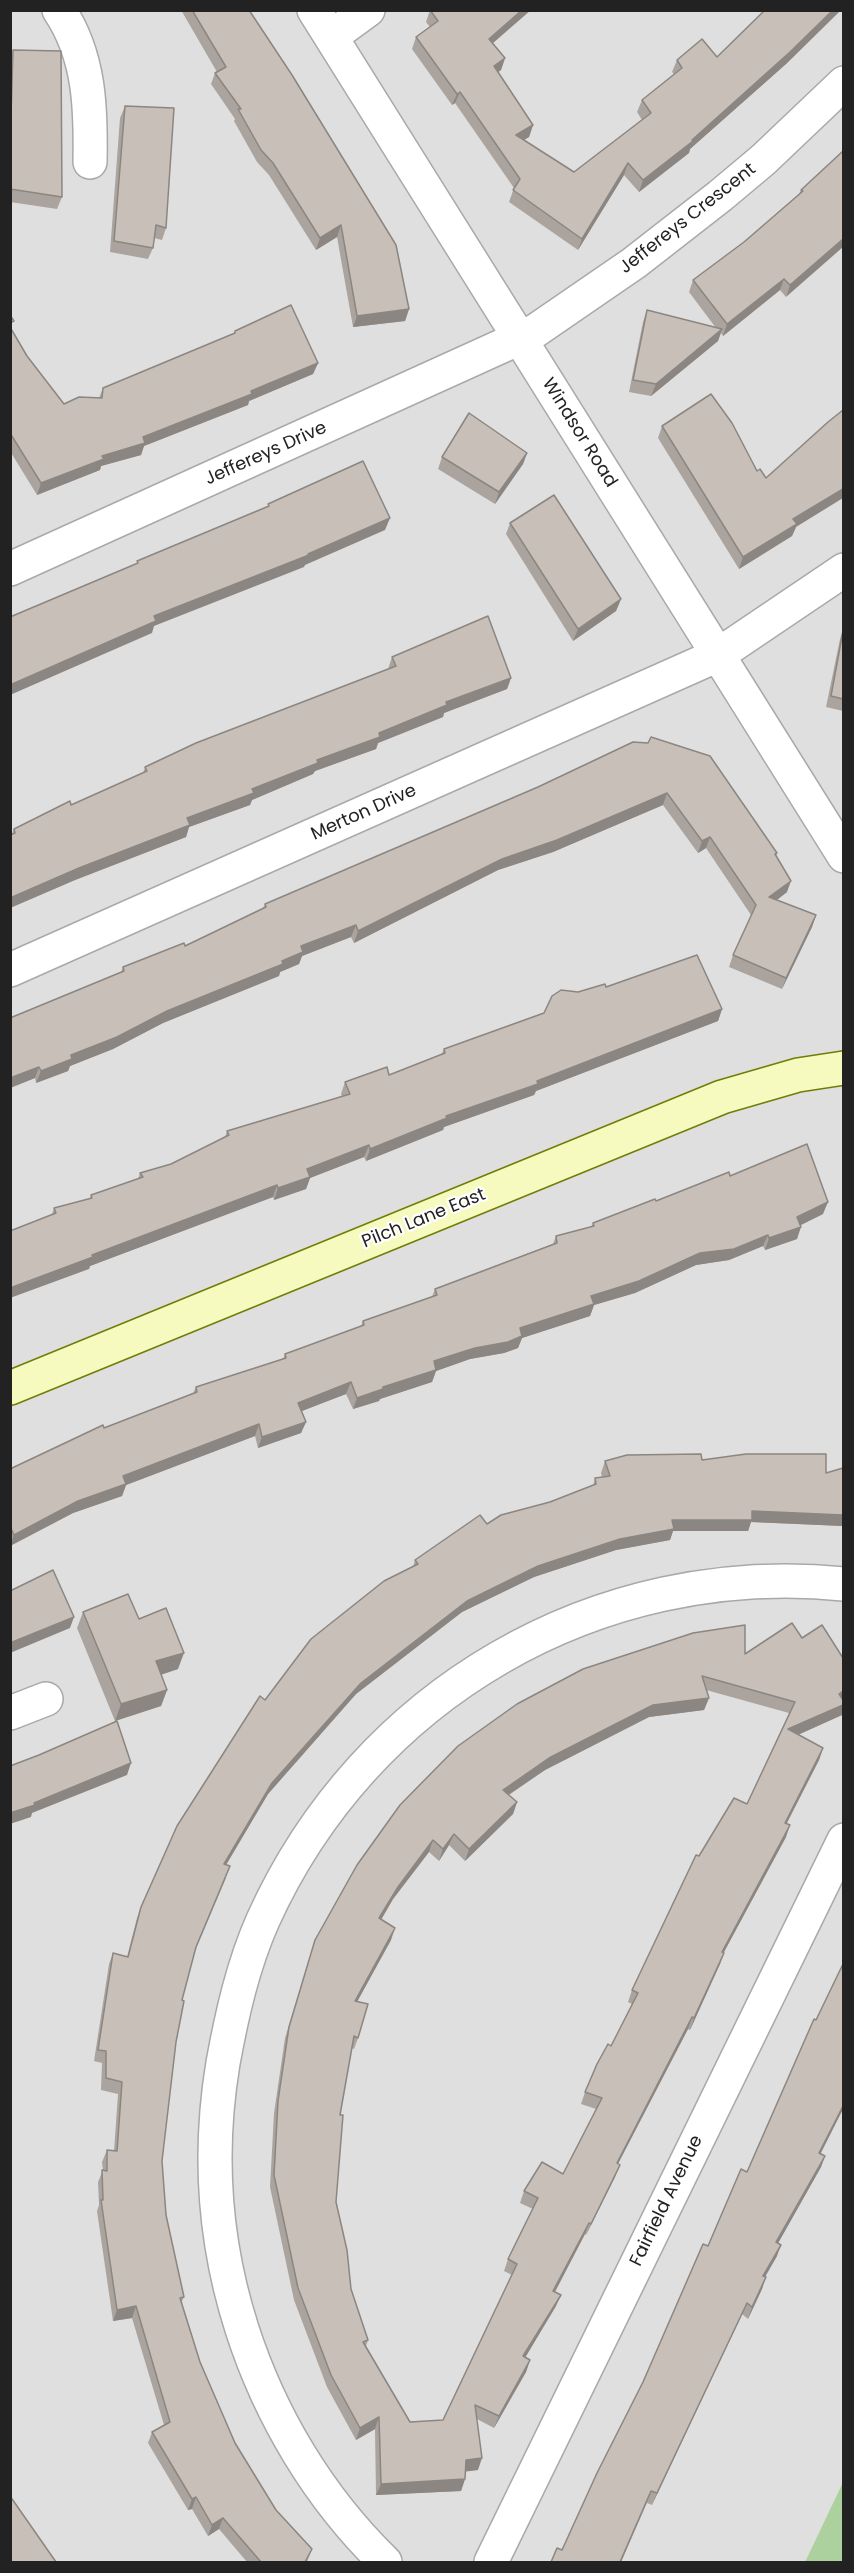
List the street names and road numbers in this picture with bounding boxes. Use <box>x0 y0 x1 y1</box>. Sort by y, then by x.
street label: Jeffereys Crescent <box>615 159 761 279</box>
street label: Windsor Road <box>537 374 621 492</box>
street label: Jeffereys Drive <box>202 417 330 491</box>
street label: Merton Drive <box>308 780 420 846</box>
street label: Pilch Lane East <box>359 1184 489 1254</box>
street label: Fairfield Avenue <box>626 2132 708 2270</box>

